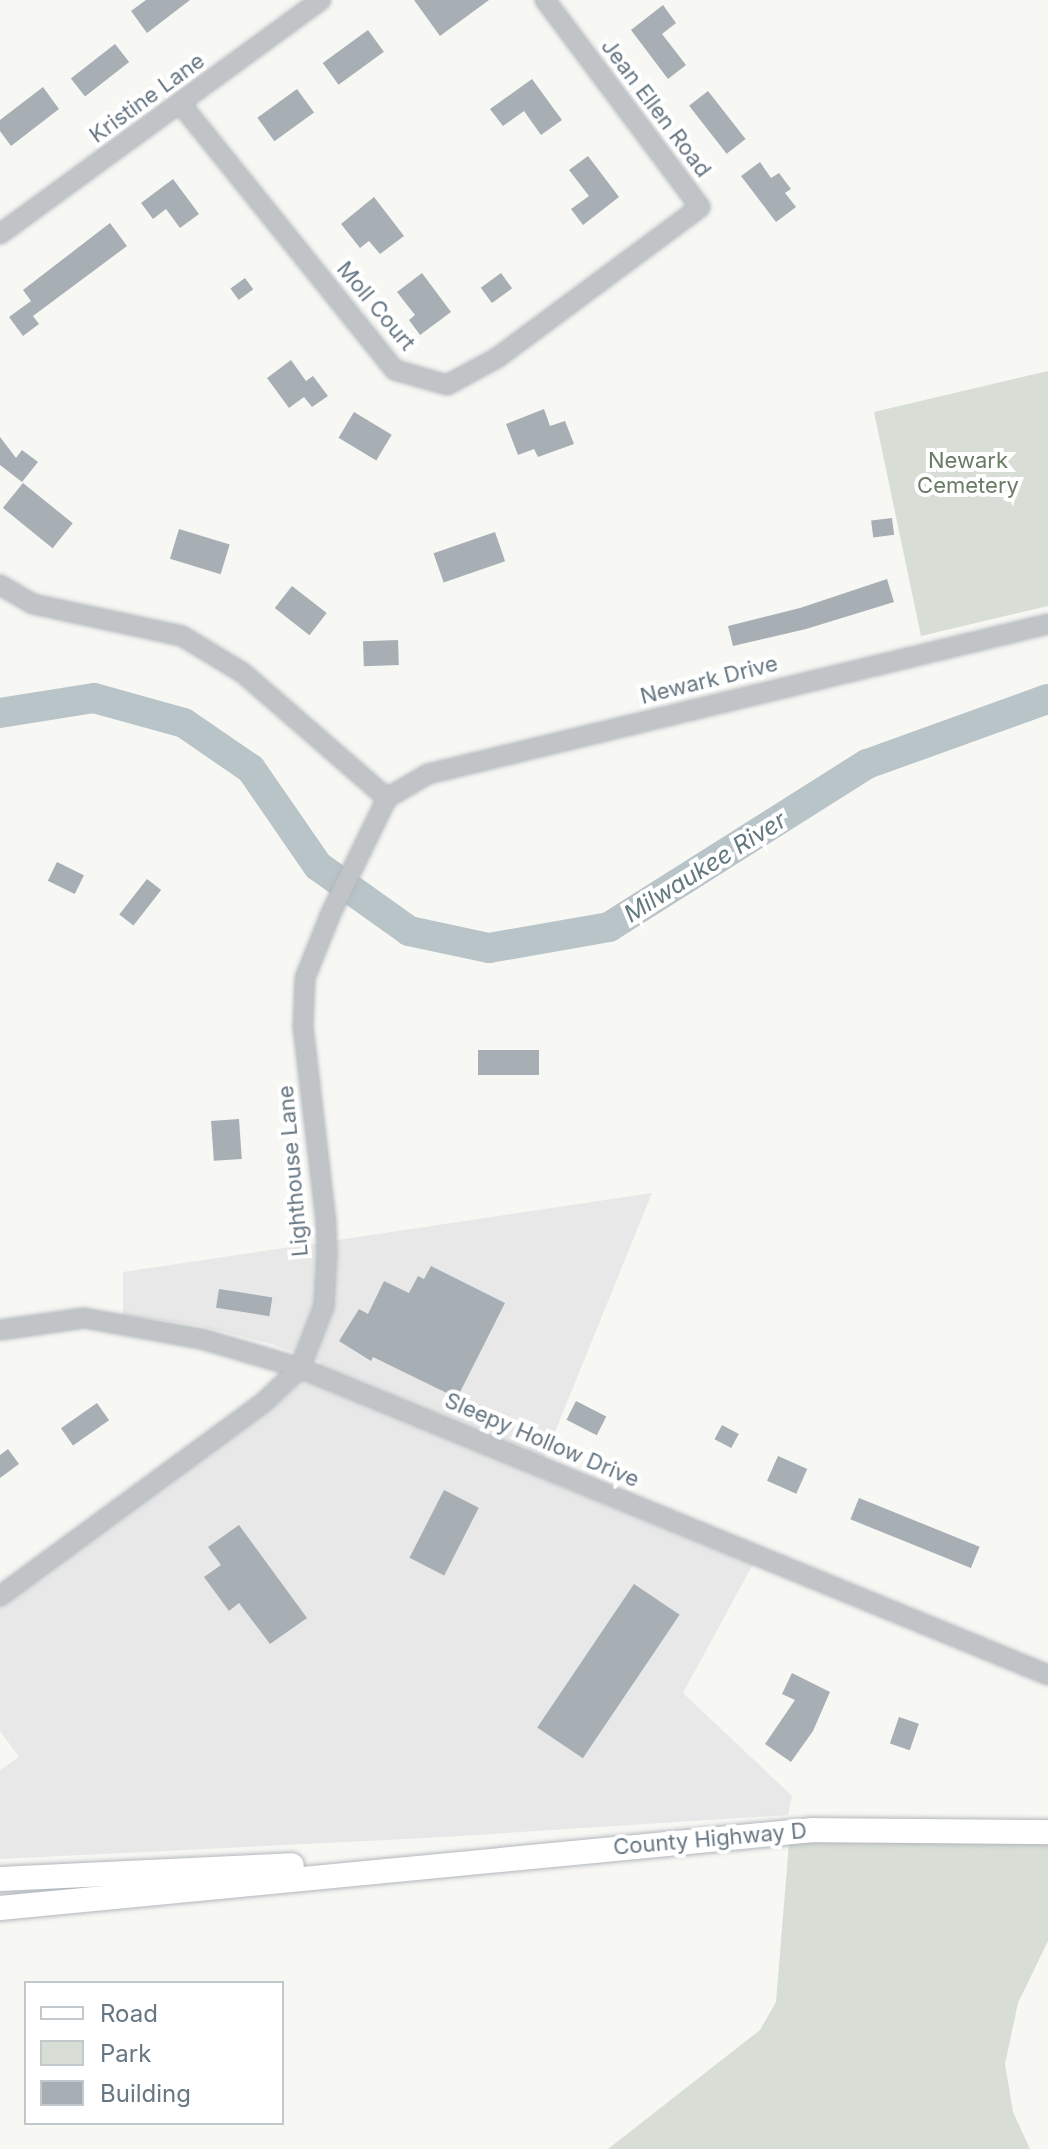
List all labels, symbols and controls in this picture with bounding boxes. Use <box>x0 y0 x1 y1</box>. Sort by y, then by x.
street label: Jean Ellen Road <box>595 34 717 182</box>
street label: Kristine Lane <box>84 47 210 149</box>
street label: Moll Court <box>331 256 421 356</box>
park label: Newark Cemetery <box>917 447 1019 498</box>
street label: Newark Drive <box>637 650 781 710</box>
water label: Milwaukee River <box>619 806 791 928</box>
street label: Lighthouse Lane <box>272 1084 314 1258</box>
street label: Sleepy Hollow Drive <box>441 1387 643 1493</box>
street label: County Highway D <box>612 1817 808 1861</box>
legend <box>24 1981 284 2125</box>
text: Road <box>100 1999 158 2028</box>
text: Park <box>100 2039 151 2068</box>
text: Building <box>100 2079 191 2108</box>

